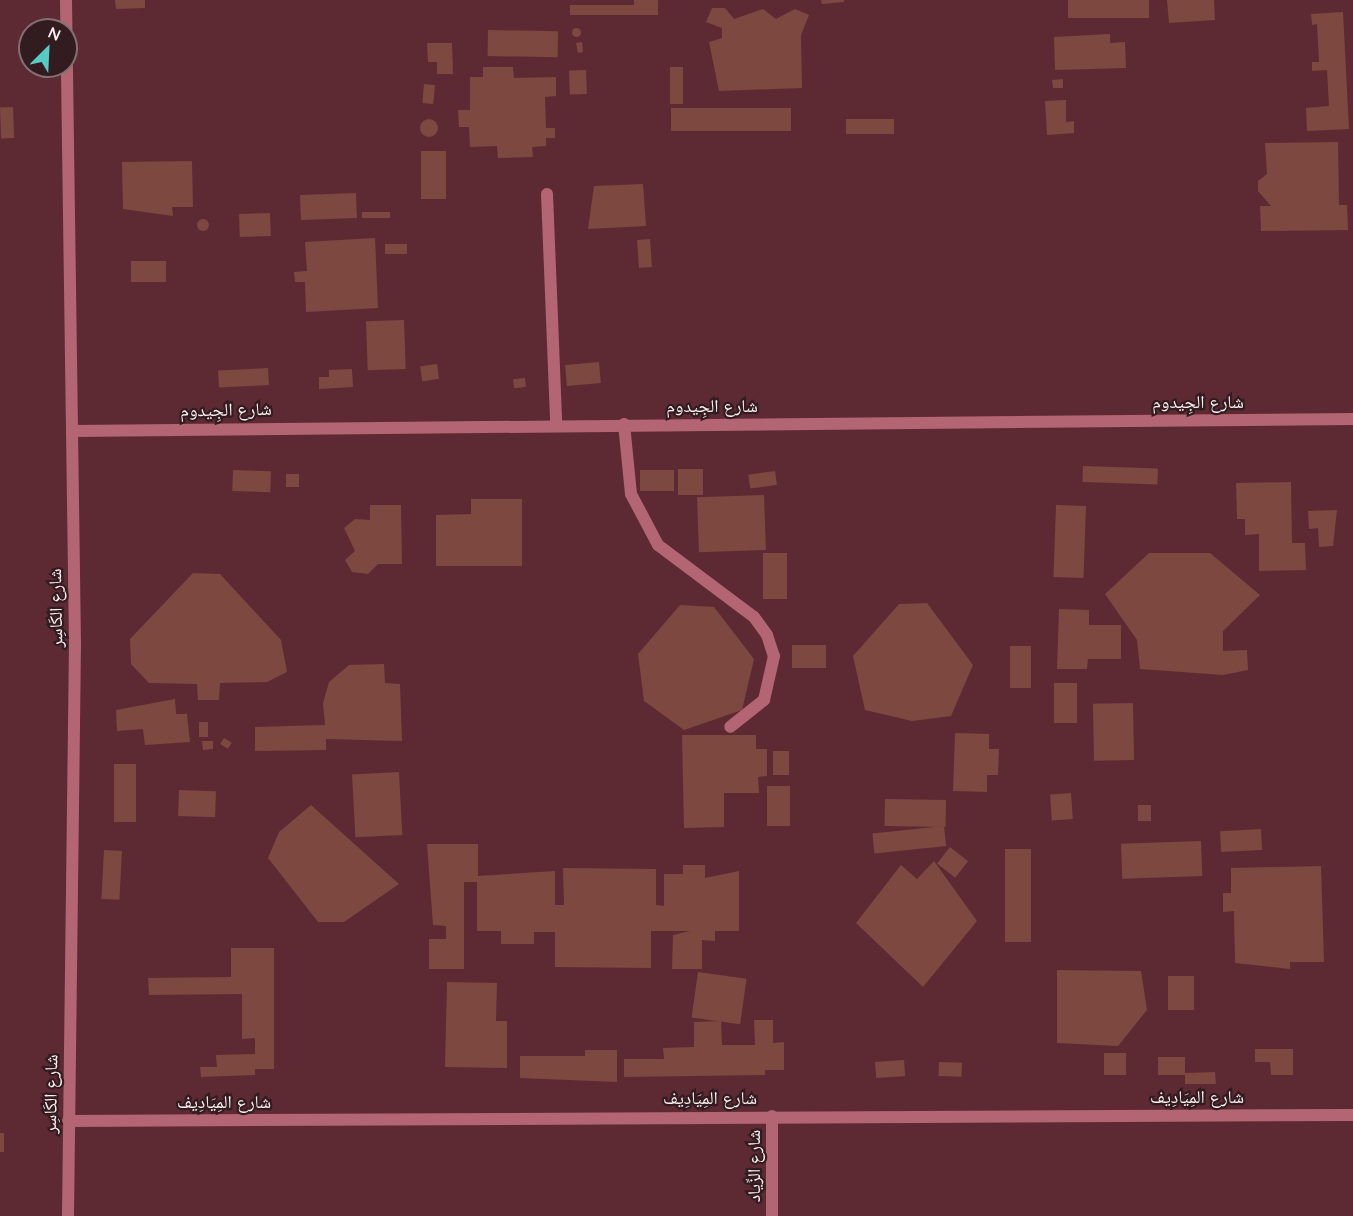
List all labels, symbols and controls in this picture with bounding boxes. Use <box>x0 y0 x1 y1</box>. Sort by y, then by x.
north arrow <box>18 18 78 78</box>
text: N <box>45 22 64 45</box>
street label: شارع الجِيدوم <box>1152 391 1244 413</box>
street label: شارع الجِيدوم <box>666 395 758 417</box>
street label: شارع الجِيدوم <box>180 398 272 422</box>
street label: شارع الكَاسِر <box>45 568 67 648</box>
street label: شارع الكَاسِر <box>40 1054 62 1134</box>
street label: شارع المِيَادِيف <box>1150 1086 1244 1108</box>
street label: شارع المِيَادِيف <box>663 1087 757 1109</box>
street label: شارع المِيَادِيف <box>177 1091 271 1113</box>
street label: شارع الزِّياد <box>743 1130 765 1202</box>

